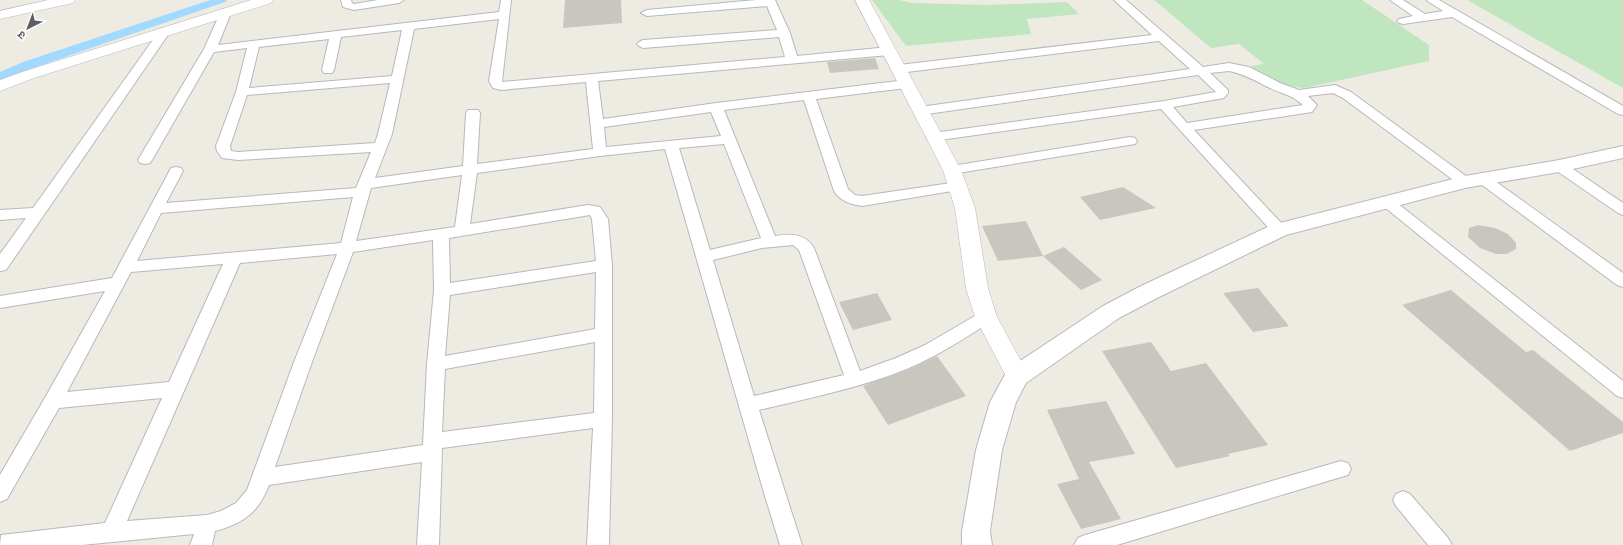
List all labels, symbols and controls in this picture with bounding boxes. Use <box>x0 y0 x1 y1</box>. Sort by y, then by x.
north arrow <box>8 8 48 48</box>
text: उ <box>14 27 29 43</box>

